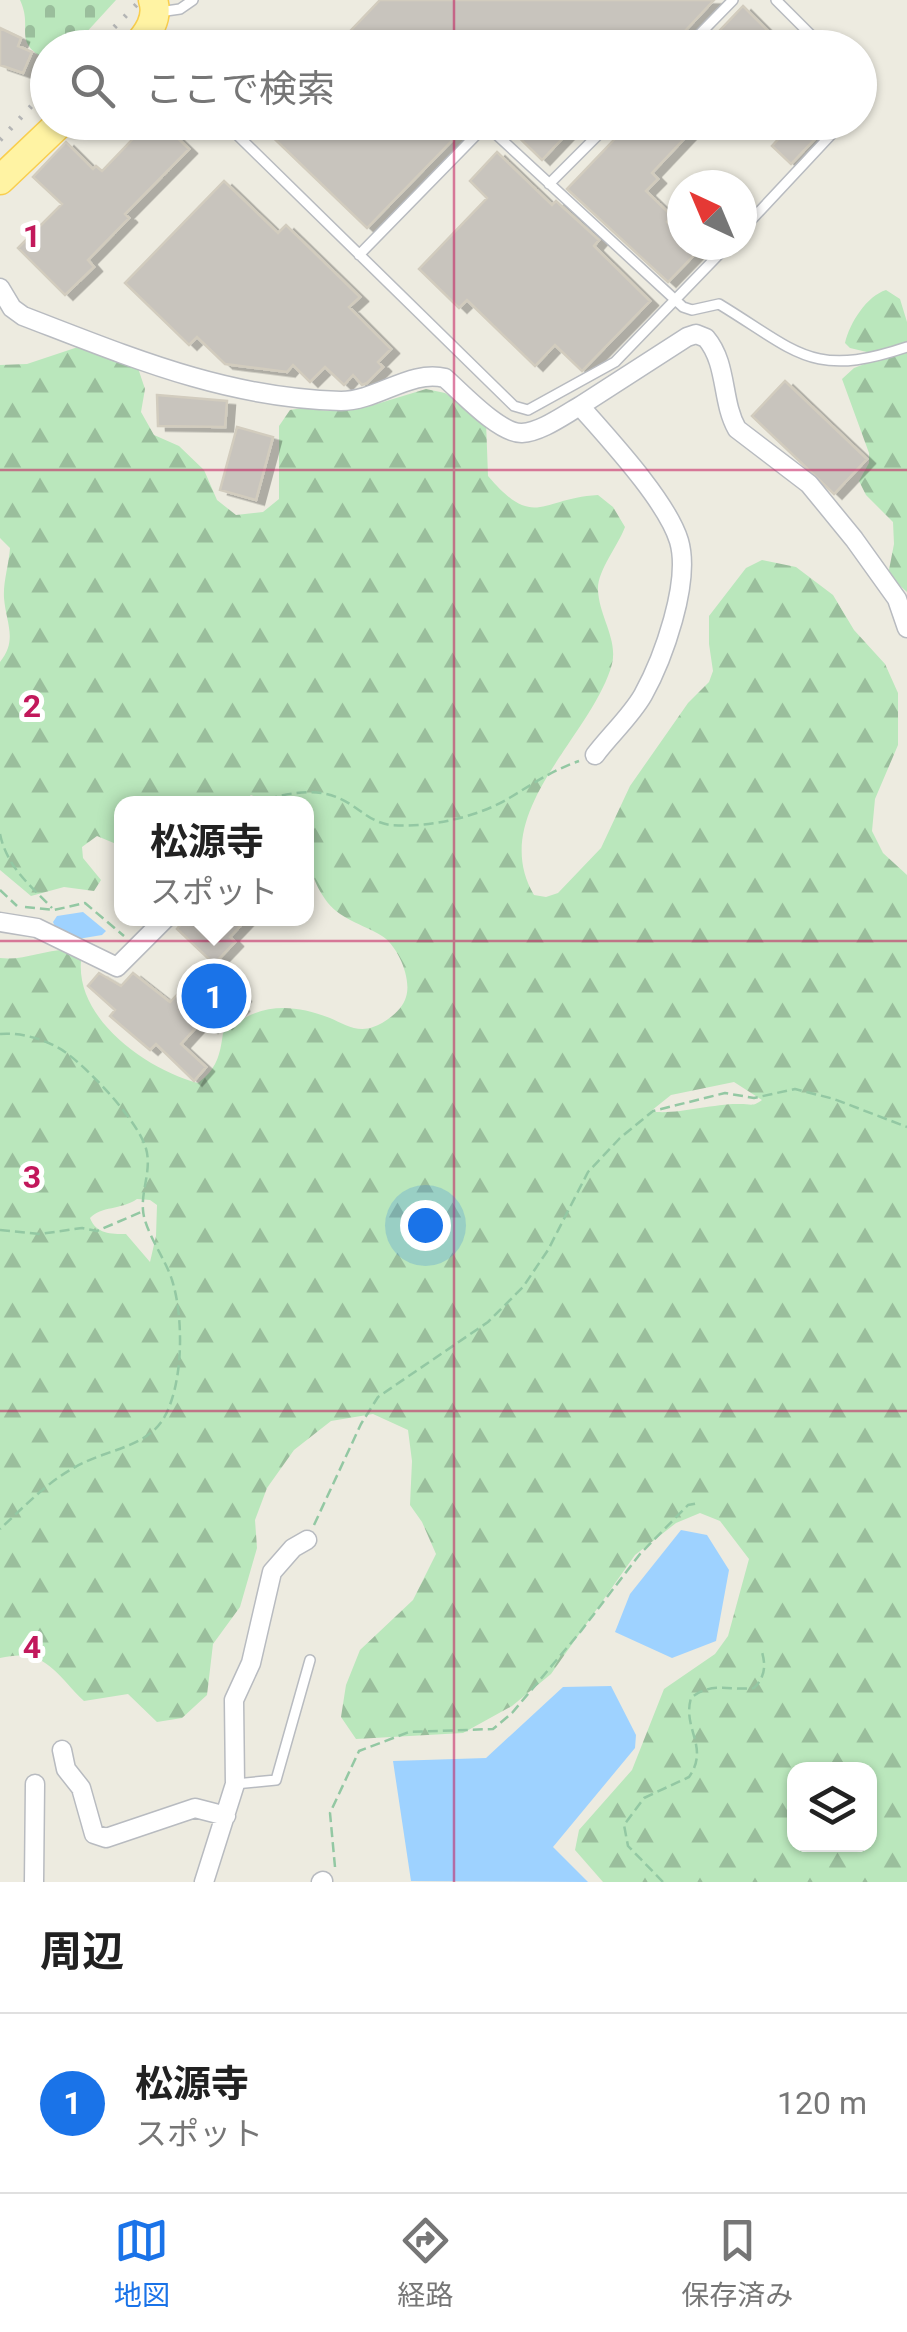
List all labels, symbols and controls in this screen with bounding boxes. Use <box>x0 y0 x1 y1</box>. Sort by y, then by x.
search box <box>30 30 877 140</box>
icon: search <box>65 58 120 113</box>
text: ここで検索 <box>145 67 335 111</box>
north arrow <box>667 170 757 260</box>
text: 1 <box>23 217 41 255</box>
text: 2 <box>23 687 41 725</box>
popup <box>114 796 314 926</box>
text: 松源寺 <box>150 820 264 864</box>
text: スポット <box>150 873 278 911</box>
pin: 1 <box>182 958 246 1034</box>
text: 3 <box>23 1158 41 1196</box>
your location <box>400 1200 451 1251</box>
text: 4 <box>23 1628 41 1666</box>
map controls <box>787 1762 877 1852</box>
button: layers <box>787 1762 877 1852</box>
text: 周辺 <box>40 1927 124 1976</box>
text: 松源寺 <box>135 2062 249 2106</box>
text: 1 <box>63 2084 82 2122</box>
text: 120 m <box>777 2084 867 2122</box>
text: スポット <box>135 2115 263 2153</box>
tab: 地図 <box>114 2213 170 2313</box>
tab: 経路 <box>397 2213 453 2313</box>
tab: 保存済み <box>681 2213 793 2313</box>

